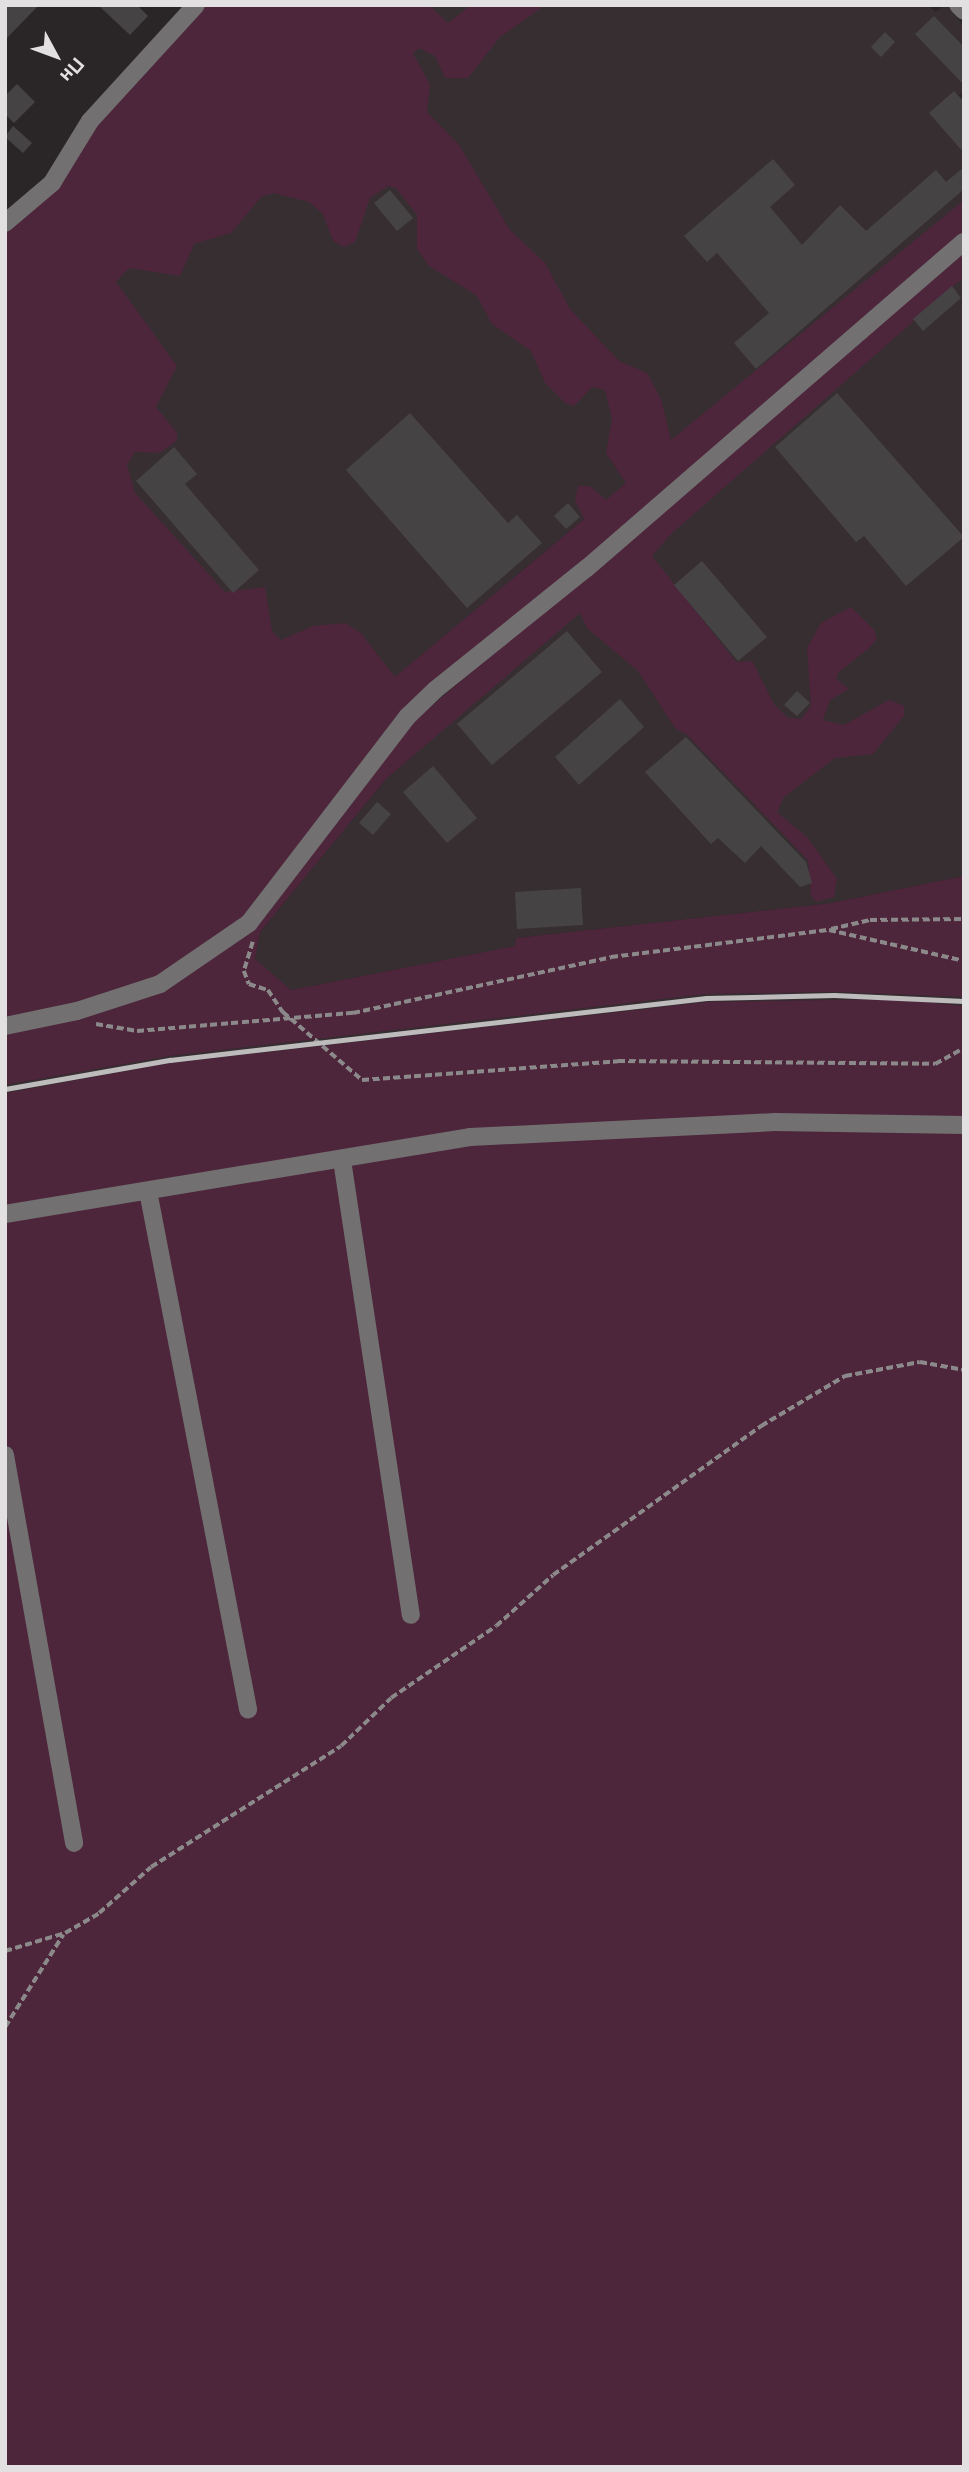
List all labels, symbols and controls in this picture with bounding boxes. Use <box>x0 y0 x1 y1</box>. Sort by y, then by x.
north arrow <box>21 21 91 91</box>
text: Пн <box>55 52 90 88</box>

